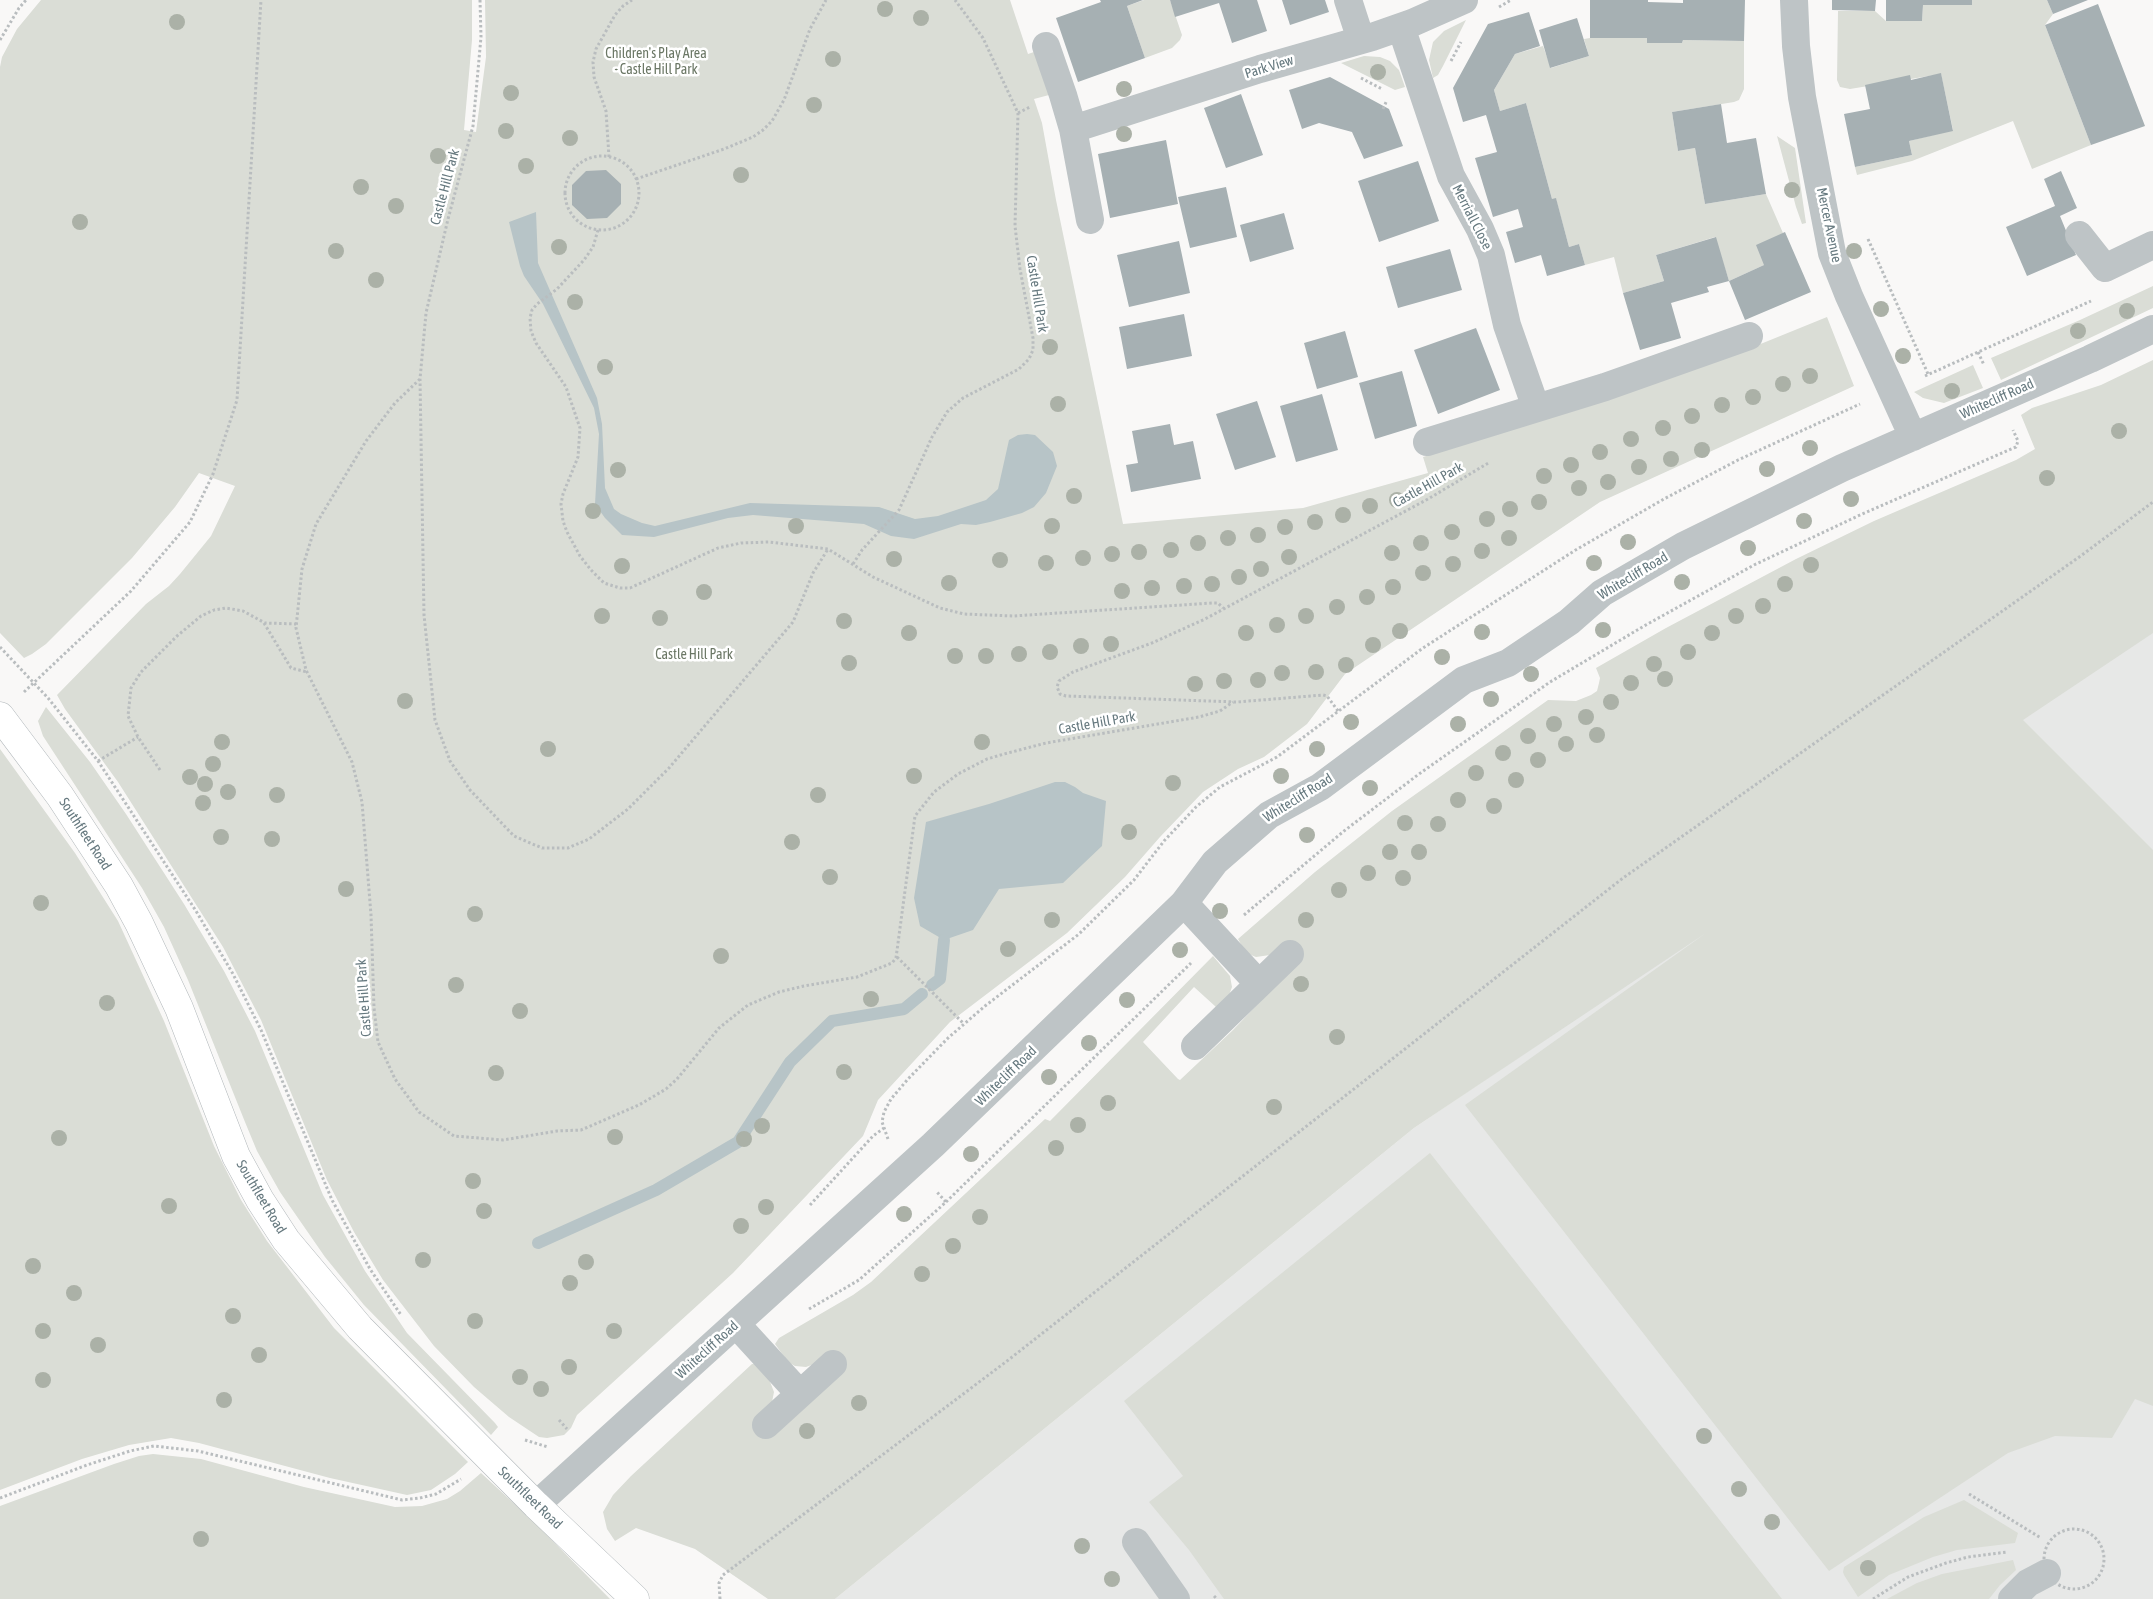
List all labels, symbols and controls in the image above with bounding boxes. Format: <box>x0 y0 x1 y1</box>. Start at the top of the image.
park label: Children's Play Area - Castle Hill Park <box>605 46 707 78</box>
street label: Park View <box>1243 52 1295 82</box>
street label: Castle Hill Park <box>427 147 463 227</box>
street label: Merriall Close <box>1448 182 1496 252</box>
street label: Mercer Avenue <box>1813 186 1845 264</box>
street label: Castle Hill Park <box>1023 254 1051 334</box>
street label: Whitecliff Road <box>1958 375 2036 423</box>
street label: Castle Hill Park <box>1390 459 1466 511</box>
street label: Whitecliff Road <box>1595 549 1671 603</box>
park label: Castle Hill Park <box>655 647 733 663</box>
street label: Castle Hill Park <box>1057 708 1137 738</box>
street label: Whitecliff Road <box>1260 770 1336 826</box>
street label: Southfleet Road <box>55 795 115 873</box>
street label: Castle Hill Park <box>353 959 375 1037</box>
street label: Whitecliff Road <box>972 1043 1040 1109</box>
street label: Southfleet Road <box>232 1157 290 1237</box>
street label: Whitecliff Road <box>672 1317 742 1383</box>
street label: Southfleet Road <box>494 1463 566 1533</box>

